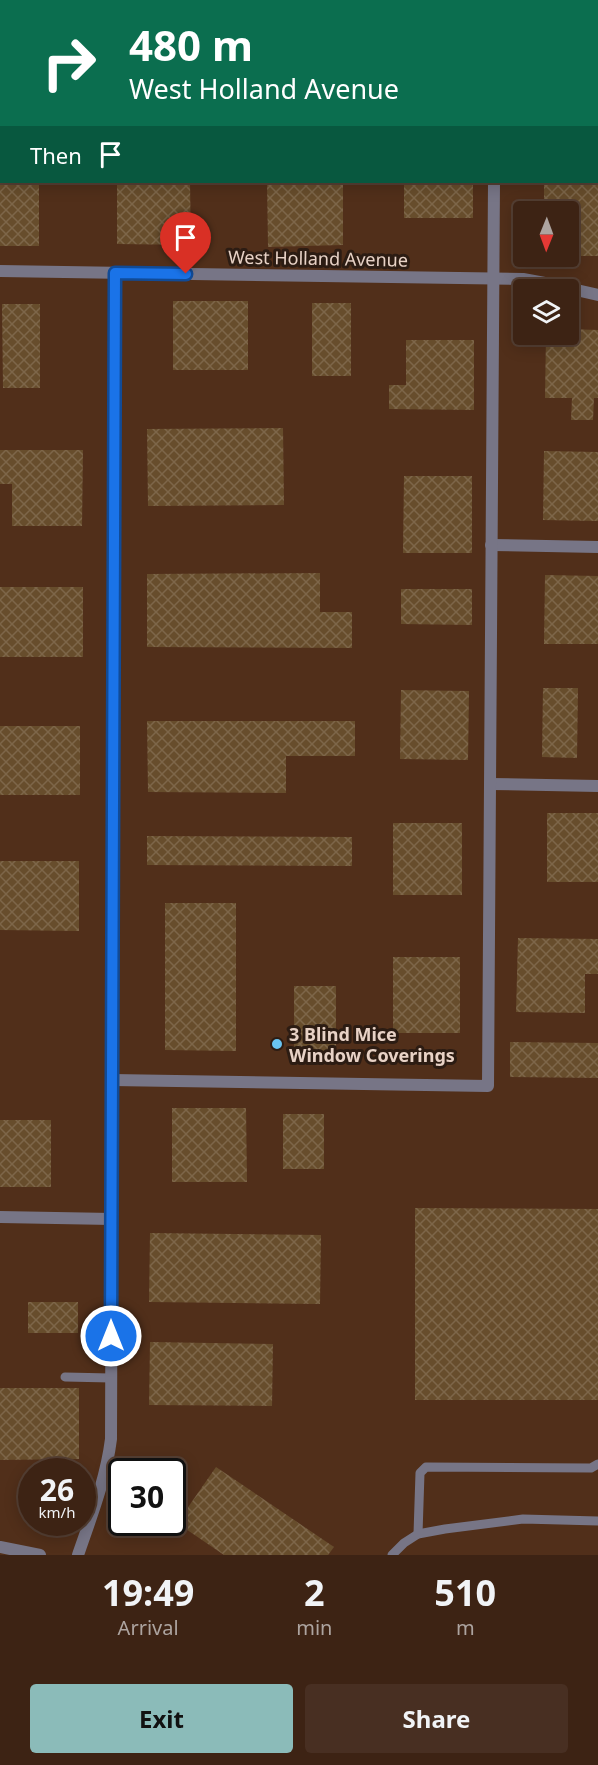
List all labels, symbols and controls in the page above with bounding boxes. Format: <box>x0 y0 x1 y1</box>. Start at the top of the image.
text: 480 m <box>129 16 253 73</box>
icon: right <box>30 24 108 102</box>
text: West Holland Avenue <box>129 70 399 107</box>
icon: arrive <box>94 138 127 171</box>
text: Then <box>30 140 82 170</box>
north arrow <box>513 201 579 267</box>
map controls <box>513 201 579 345</box>
pin <box>160 212 211 274</box>
icon: arrive <box>169 221 202 254</box>
street label: West Holland Avenue <box>228 244 408 272</box>
button: layers <box>513 279 579 345</box>
place label: 3 Blind Mice Window Coverings <box>289 1022 455 1067</box>
marker: 3 Blind Mice Window Coverings <box>270 1037 284 1051</box>
position arrow <box>79 1304 143 1368</box>
speed limit sign: 30 <box>108 1458 186 1536</box>
text: 26 <box>40 1469 74 1510</box>
text: km/h <box>39 1502 75 1522</box>
text: 19:49 <box>102 1568 194 1617</box>
text: 2 <box>304 1568 325 1617</box>
text: 510 <box>434 1568 496 1617</box>
text: Arrival <box>118 1614 179 1641</box>
text: min <box>296 1614 332 1641</box>
text: m <box>456 1614 475 1641</box>
button: Exit <box>30 1684 293 1753</box>
button: Share <box>305 1684 568 1753</box>

